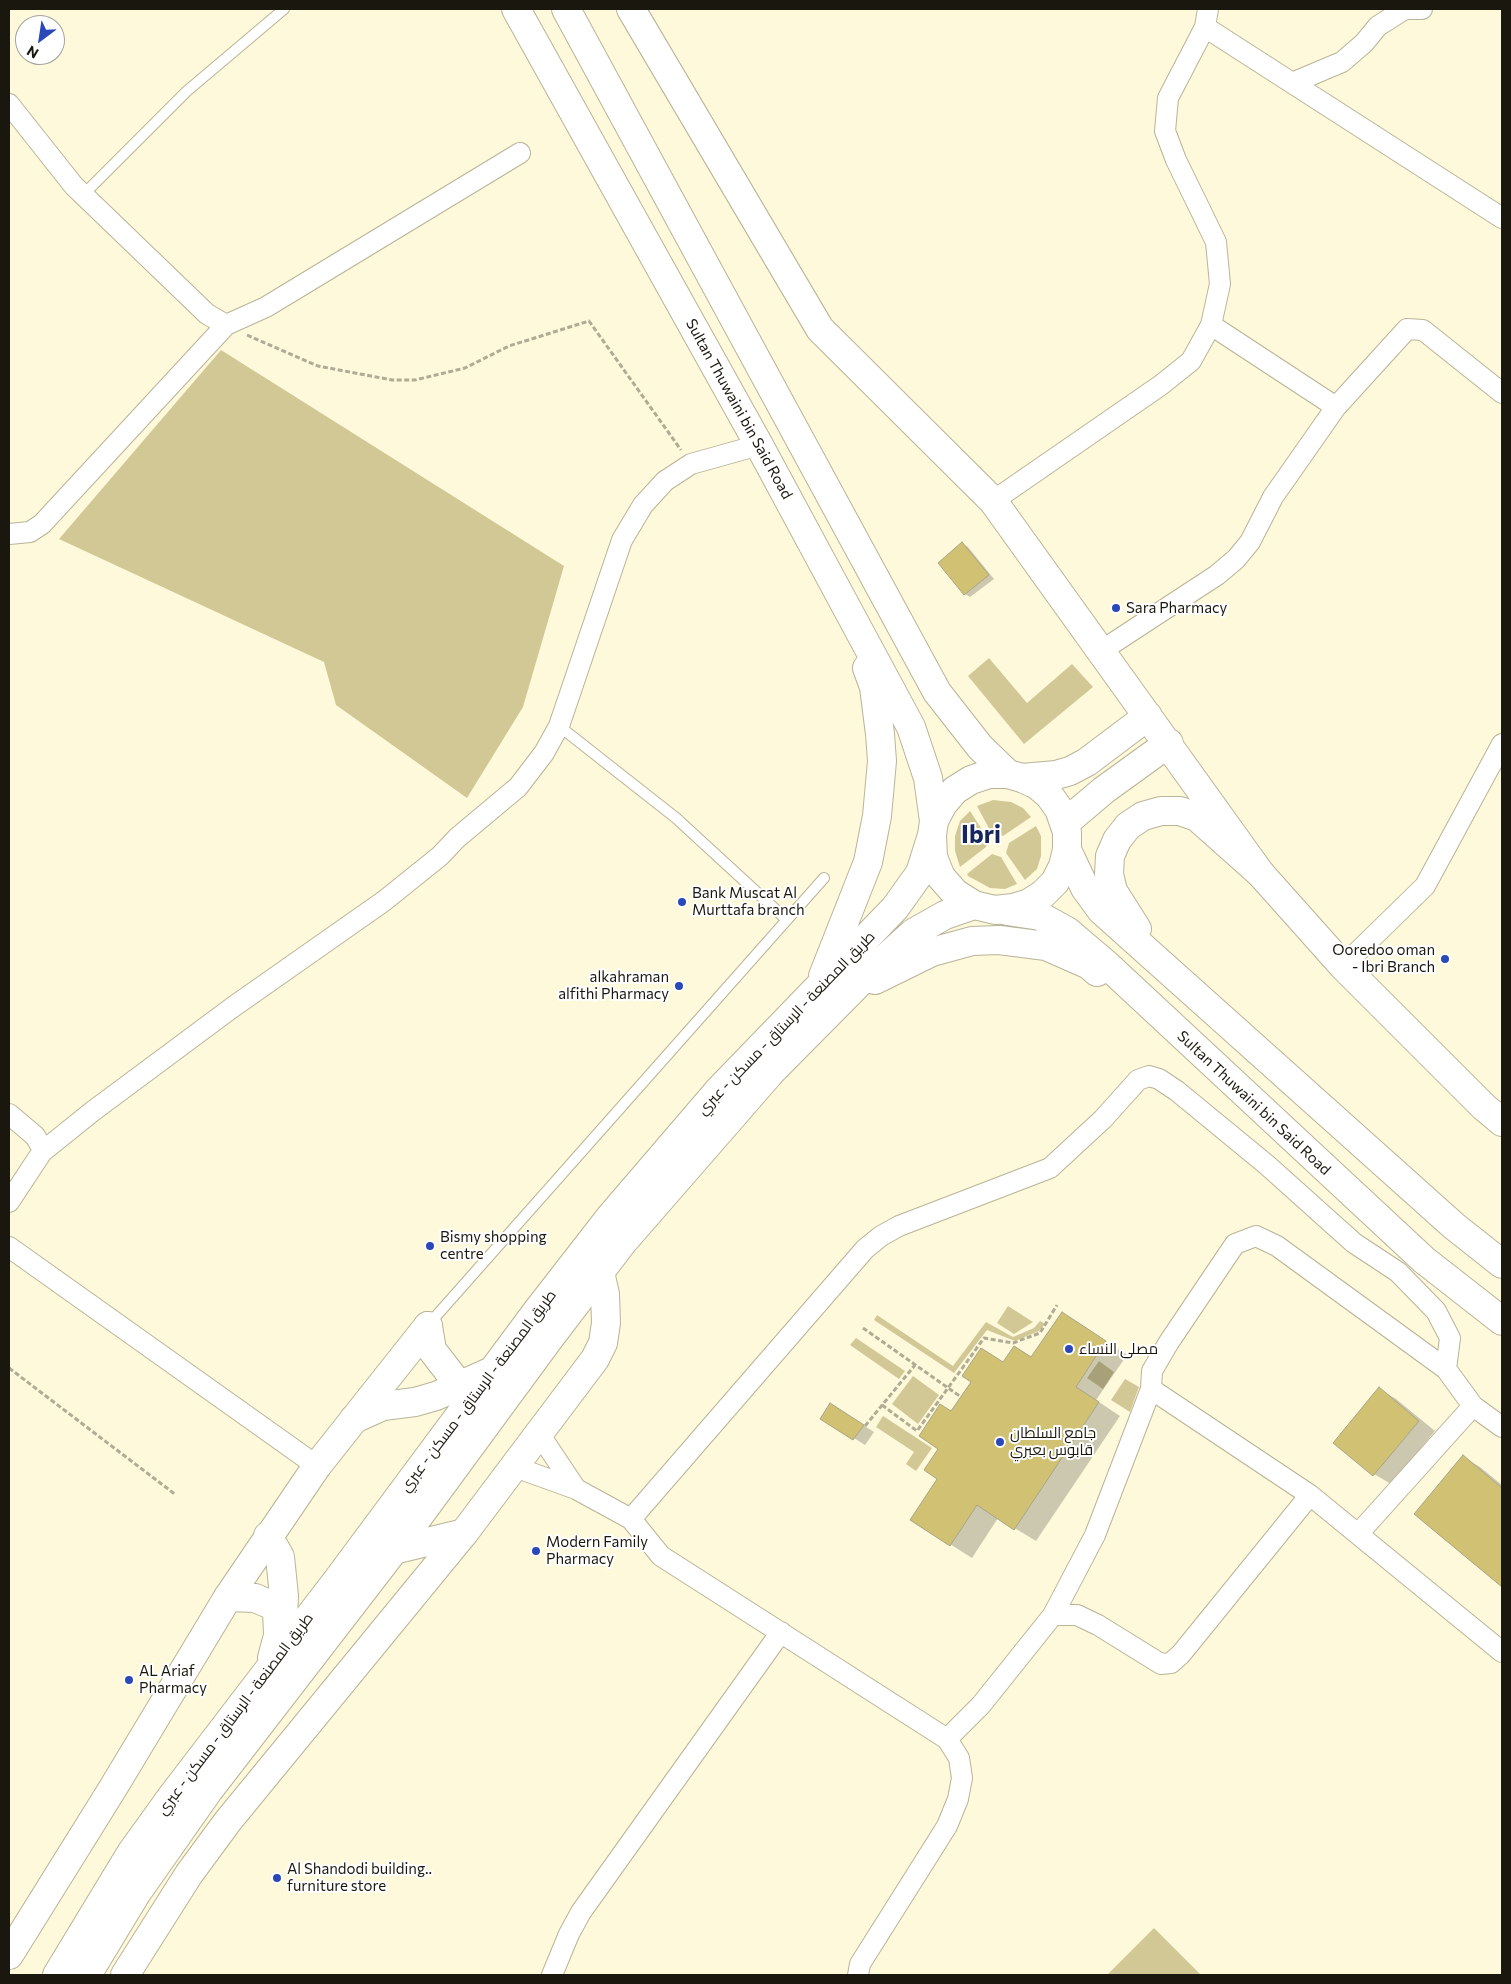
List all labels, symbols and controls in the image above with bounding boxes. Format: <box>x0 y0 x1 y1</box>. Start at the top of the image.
north arrow <box>15 15 65 65</box>
text: N <box>24 42 41 62</box>
street label: Sultan Thuwaini bin Said Road <box>682 316 796 502</box>
place label: Sara Pharmacy <box>1126 599 1227 617</box>
marker: Sara Pharmacy <box>1110 602 1122 614</box>
district label: Ibri <box>961 820 1001 850</box>
place label: Bank Muscat Al Murttafa branch <box>692 884 804 919</box>
marker: Bank Muscat Al Murttafa branch <box>676 896 688 908</box>
street label: طريق المصنعة - الرستاق - مسكن - عبري <box>693 928 879 1118</box>
place label: Ooredoo oman - Ibri Branch <box>1332 941 1435 976</box>
marker: Ooredoo oman - Ibri Branch <box>1439 953 1451 965</box>
place label: alkahraman alfithi Pharmacy <box>558 968 669 1003</box>
marker: alkahraman alfithi Pharmacy <box>673 980 685 992</box>
street label: Sultan Thuwaini bin Said Road <box>1174 1027 1334 1179</box>
place label: Bismy shopping centre <box>440 1228 547 1263</box>
marker: Bismy shopping centre <box>424 1240 436 1252</box>
street label: طريق المصنعة - الرستاق - مسكن - عبري <box>396 1287 560 1495</box>
place label: مصلى النساء <box>1079 1340 1158 1358</box>
marker: مصلى النساء <box>1063 1343 1075 1355</box>
place label: جامع السلطان قابوس بعبري <box>1010 1424 1096 1459</box>
marker: جامع السلطان قابوس بعبري <box>994 1436 1006 1448</box>
place label: Modern Family Pharmacy <box>546 1533 648 1568</box>
marker: Modern Family Pharmacy <box>530 1545 542 1557</box>
street label: طريق المصنعة - الرستاق - مسكن - عبري <box>153 1610 317 1818</box>
place label: AL Ariaf Pharmacy <box>139 1662 207 1697</box>
marker: AL Ariaf Pharmacy <box>123 1674 135 1686</box>
place label: Al Shandodi building.. furniture store <box>287 1860 432 1895</box>
marker: Al Shandodi building.. furniture store <box>271 1872 283 1884</box>

